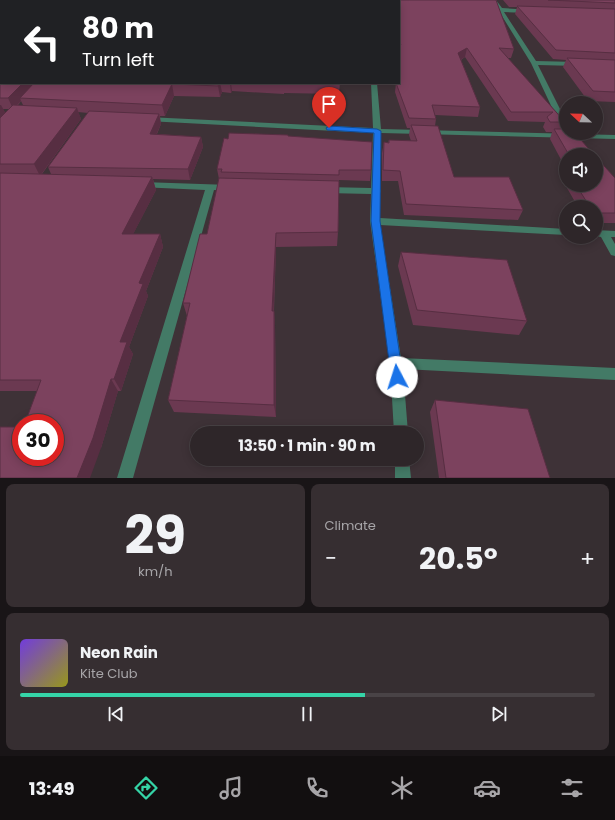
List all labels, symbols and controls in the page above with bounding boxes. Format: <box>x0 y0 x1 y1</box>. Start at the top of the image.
text: 80 m <box>82 9 154 48</box>
icon: left <box>16 16 68 68</box>
text: Turn left <box>82 47 154 72</box>
pin <box>312 87 346 128</box>
icon: arrive <box>318 93 340 115</box>
north arrow <box>559 96 603 140</box>
map controls <box>559 96 603 244</box>
button: sound <box>559 148 603 192</box>
button: search <box>559 200 603 244</box>
position arrow <box>376 356 418 398</box>
speed limit sign: 30 <box>12 414 64 466</box>
text: 13:50 · 1 min · 90 m <box>238 435 376 456</box>
text: 29 <box>124 499 186 572</box>
text: Climate <box>325 516 376 535</box>
text: 20.5° <box>419 537 498 580</box>
text: − <box>325 543 337 574</box>
text: + <box>580 543 595 574</box>
text: km/h <box>138 562 173 581</box>
text: Neon Rain <box>80 642 158 663</box>
text: Kite Club <box>80 664 138 683</box>
icon: previous <box>105 703 127 725</box>
icon: pause <box>296 703 318 725</box>
icon: next <box>488 703 510 725</box>
icon: directions <box>132 774 160 802</box>
icon: music <box>217 774 245 802</box>
icon: phone <box>303 774 331 802</box>
icon: climate <box>388 774 416 802</box>
icon: car <box>473 774 501 802</box>
icon: filters <box>558 774 586 802</box>
text: 13:49 <box>29 776 75 801</box>

